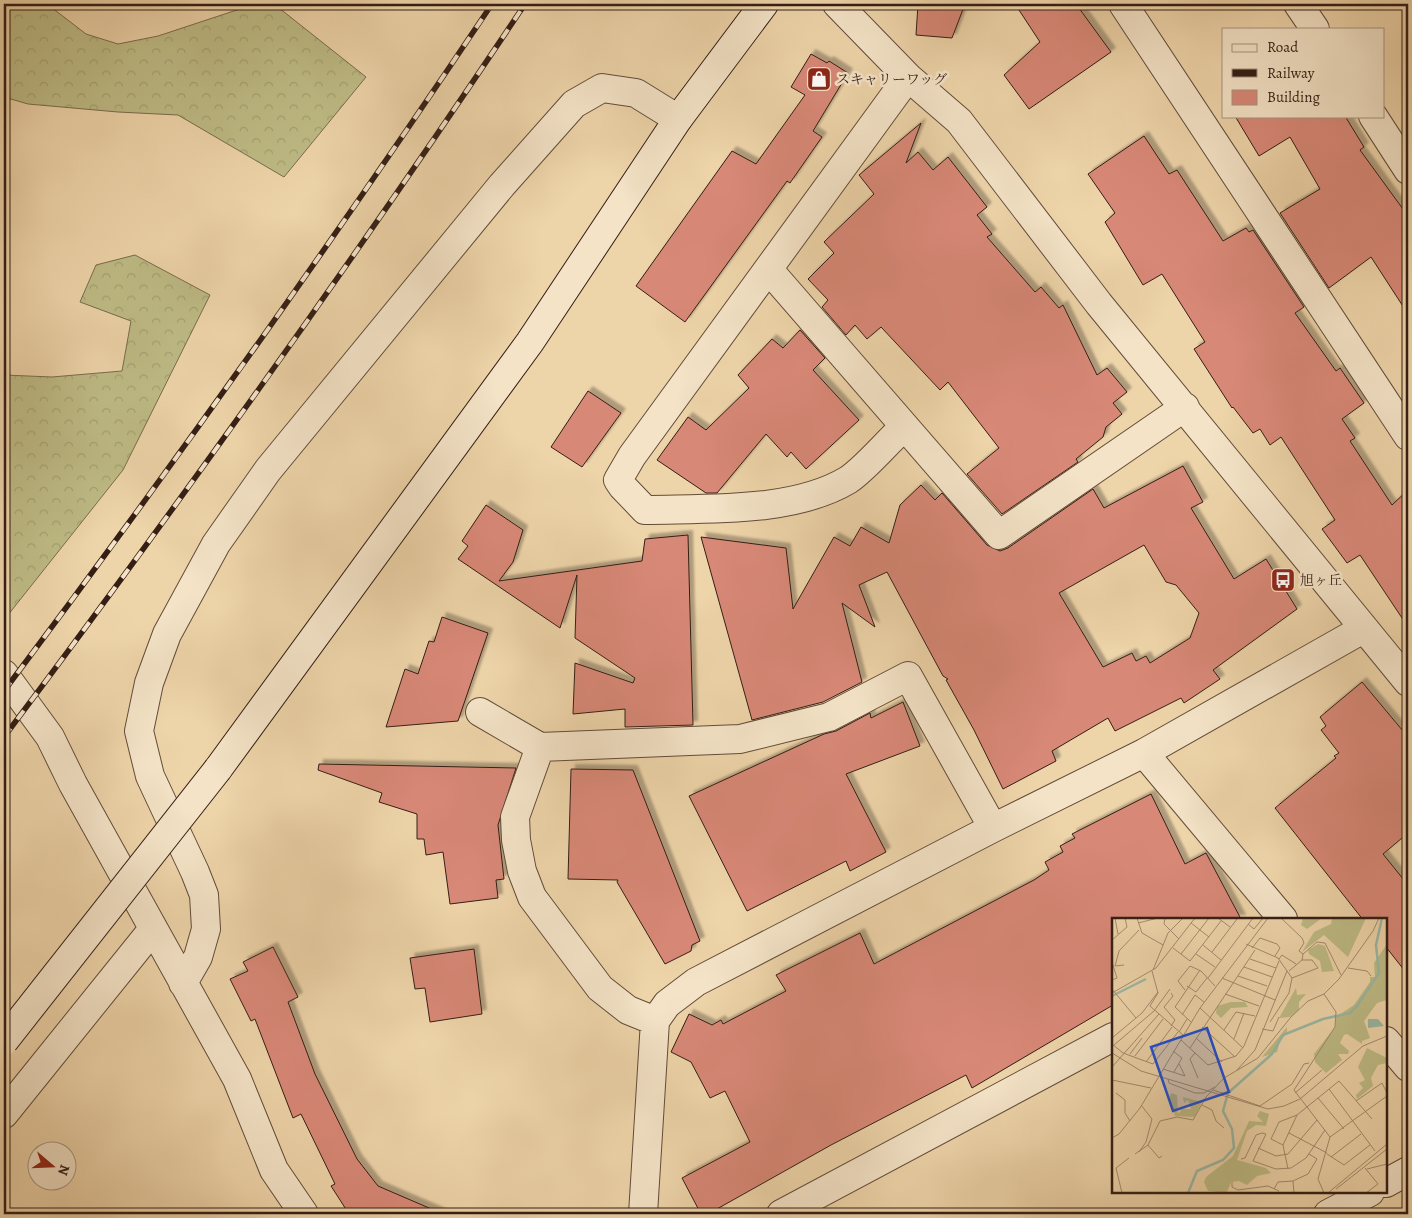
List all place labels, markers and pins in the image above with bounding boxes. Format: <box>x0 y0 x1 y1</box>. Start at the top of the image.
shop icon: スキャリーワッグ <box>806 66 832 92</box>
place label: スキャリーワッグ <box>836 70 947 89</box>
bus stop icon: 旭ヶ丘 <box>1270 567 1296 593</box>
place label: 旭ヶ丘 <box>1300 571 1342 590</box>

